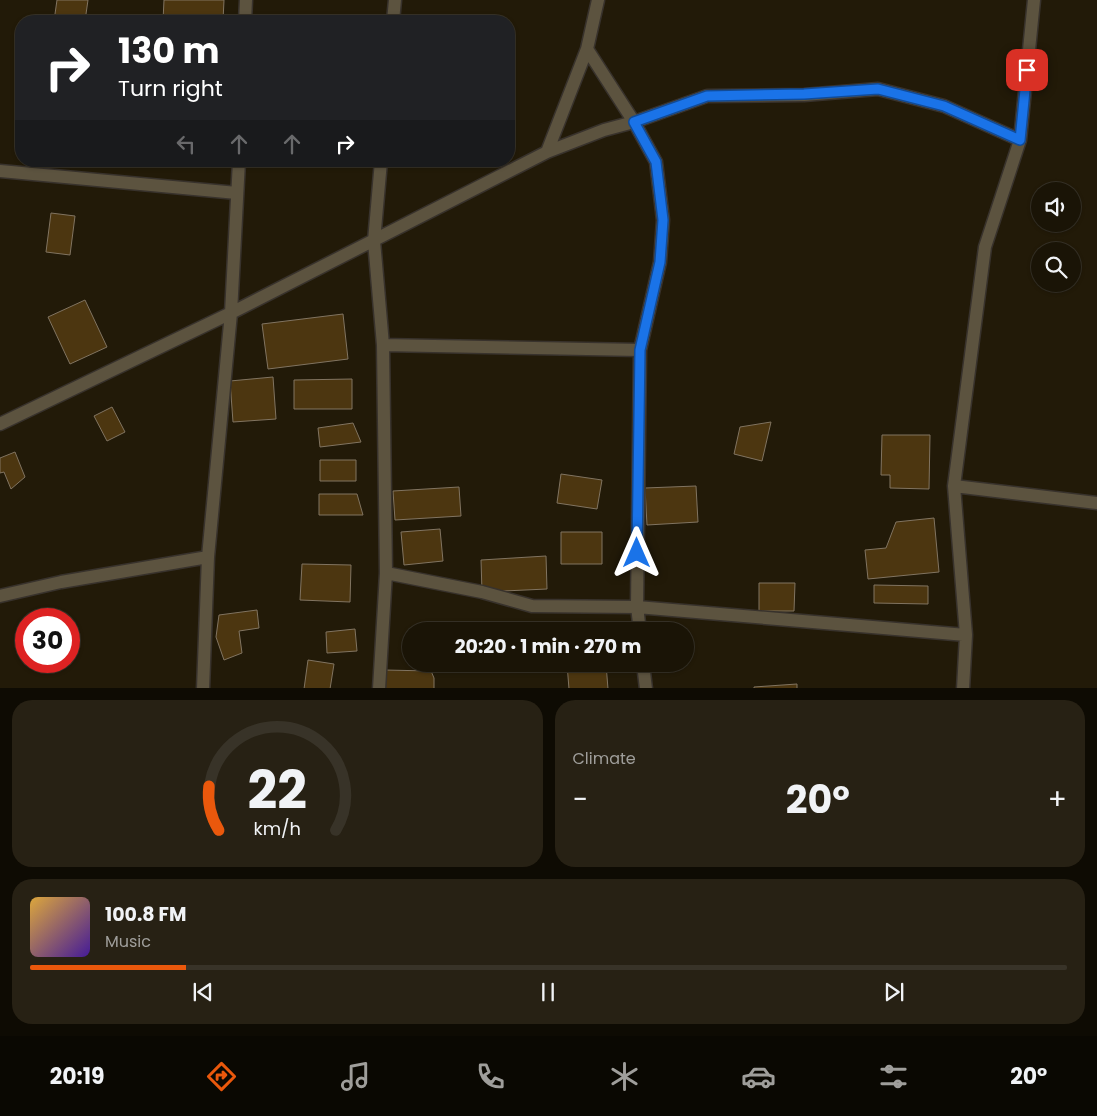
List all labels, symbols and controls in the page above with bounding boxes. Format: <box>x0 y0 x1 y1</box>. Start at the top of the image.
text: 130 m <box>118 26 220 75</box>
icon: right <box>35 35 100 100</box>
pin <box>1006 49 1048 91</box>
icon: arrive <box>1013 56 1041 84</box>
text: Turn right <box>118 73 223 104</box>
icon: left <box>172 130 200 158</box>
icon: ahead <box>225 130 253 158</box>
icon: ahead <box>278 130 306 158</box>
icon: right <box>331 130 359 158</box>
map controls <box>1031 182 1081 292</box>
button: sound <box>1031 182 1081 232</box>
button: search <box>1031 242 1081 292</box>
position arrow <box>610 526 662 578</box>
speed limit sign: 30 <box>15 608 80 673</box>
text: 20:20 · 1 min · 270 m <box>455 633 641 660</box>
text: Climate <box>573 747 636 770</box>
text: 22 <box>248 754 307 827</box>
text: 20° <box>786 773 850 826</box>
text: − <box>573 780 588 819</box>
text: + <box>1048 780 1067 819</box>
text: km/h <box>253 816 301 841</box>
text: 100.8 FM <box>105 901 186 928</box>
text: Music <box>105 930 151 953</box>
icon: previous <box>189 978 217 1006</box>
icon: pause <box>534 978 562 1006</box>
icon: next <box>880 978 908 1006</box>
icon: directions <box>204 1059 239 1094</box>
icon: music <box>338 1059 373 1094</box>
icon: phone <box>473 1059 508 1094</box>
icon: climate <box>607 1059 642 1094</box>
icon: car <box>741 1059 776 1094</box>
icon: filters <box>876 1059 911 1094</box>
text: 20:19 <box>50 1061 105 1092</box>
text: 20° <box>1010 1061 1047 1092</box>

